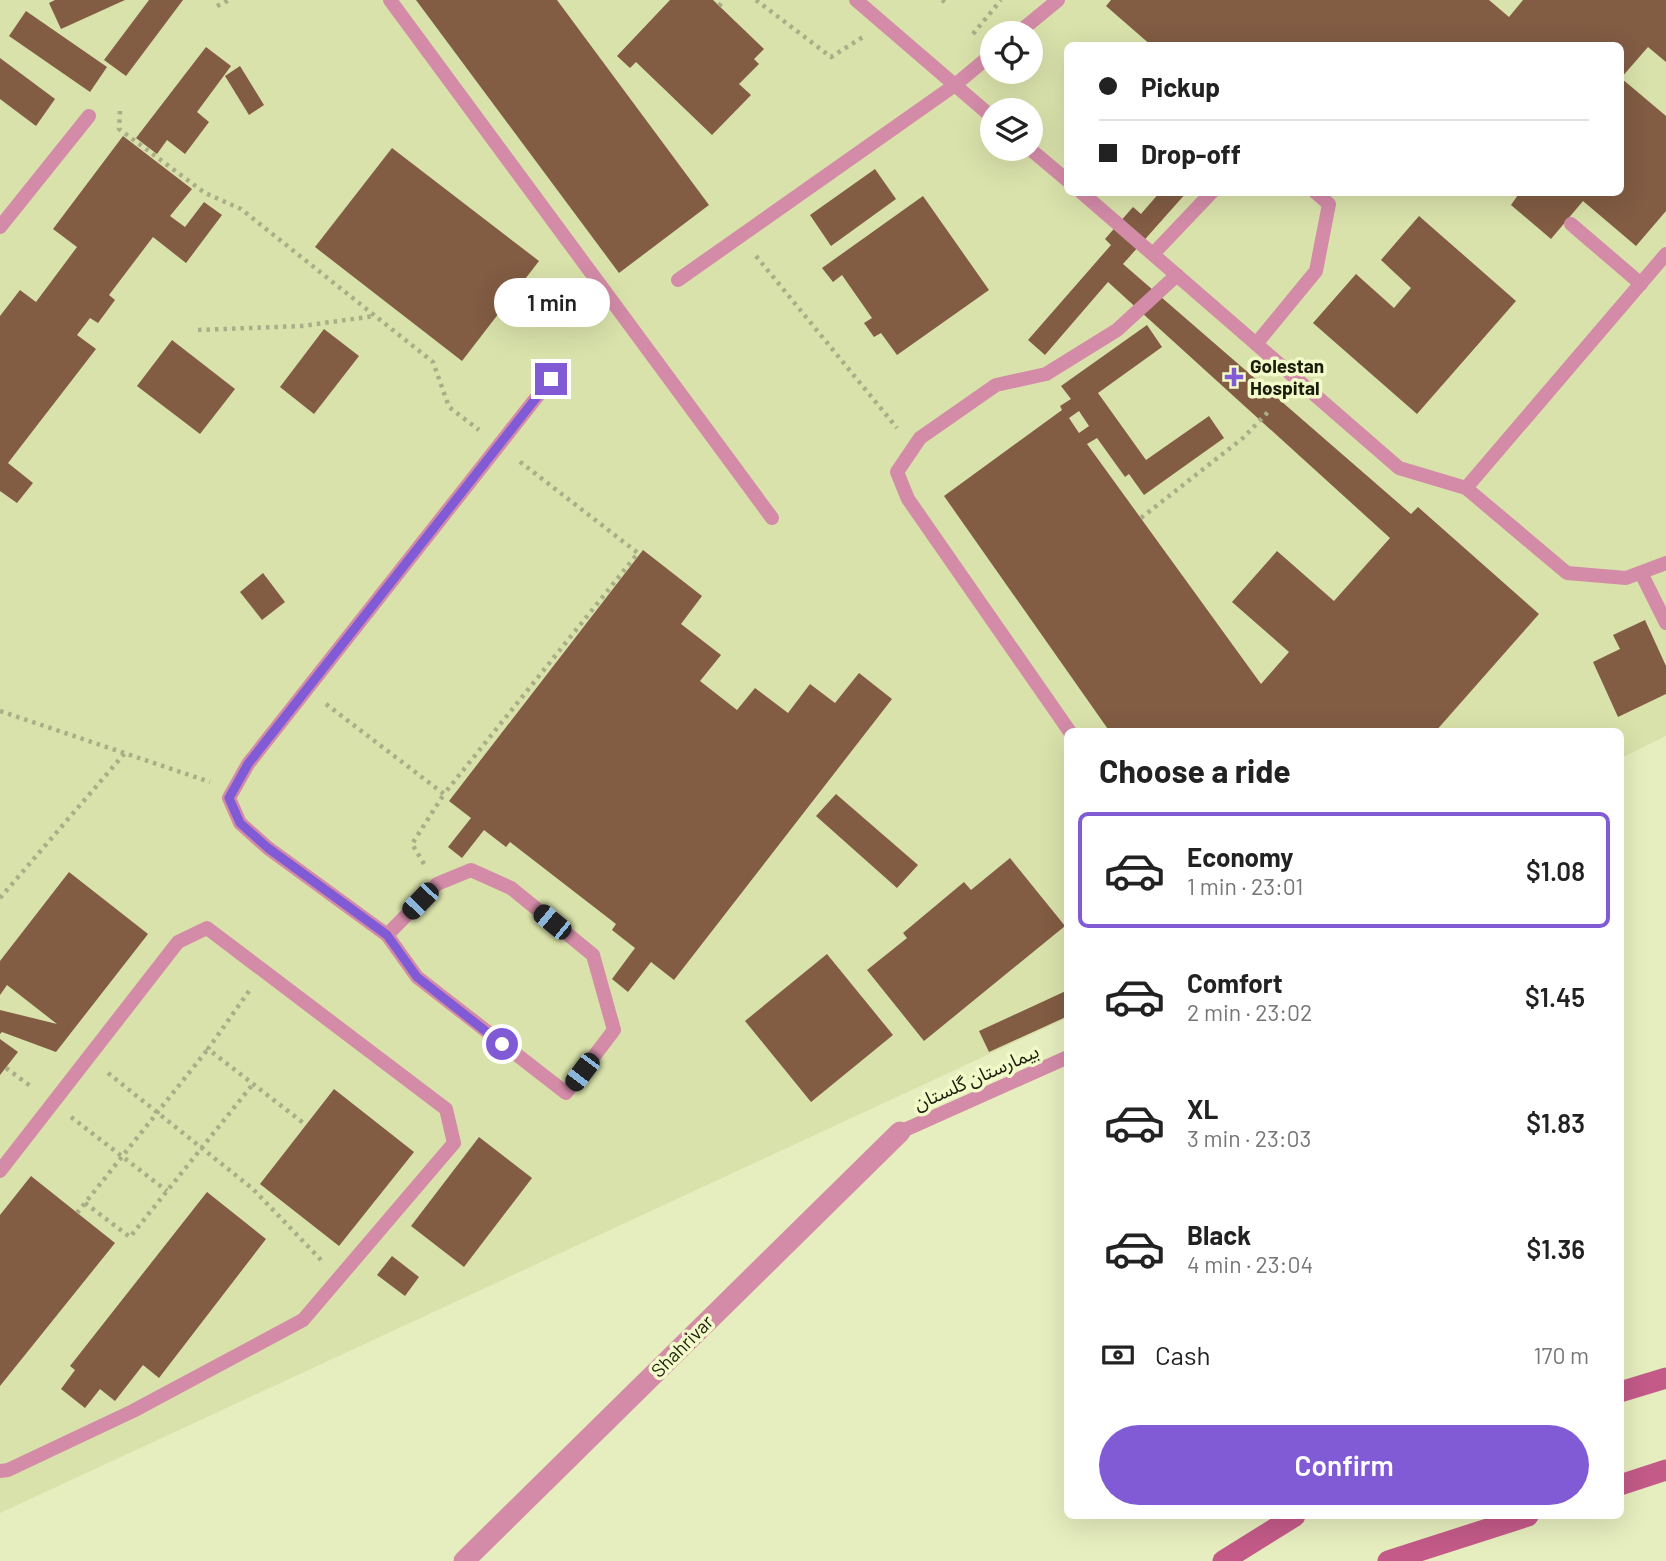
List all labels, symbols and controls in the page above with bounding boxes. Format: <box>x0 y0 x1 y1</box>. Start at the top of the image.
map controls <box>980 21 1043 161</box>
button: locate <box>980 21 1043 84</box>
text: Pickup <box>1141 71 1220 102</box>
button: layers <box>980 98 1043 161</box>
text: Drop-off <box>1141 138 1241 169</box>
callout: 1 min <box>493 278 609 326</box>
text: 1 min <box>527 288 577 316</box>
place label: Golestan Hospital <box>1250 354 1324 399</box>
route end <box>535 363 567 395</box>
marker: Golestan Hospital <box>1224 367 1244 387</box>
text: Choose a ride <box>1099 751 1291 789</box>
icon: car <box>1103 839 1166 902</box>
text: Economy <box>1187 841 1293 872</box>
text: $1.08 <box>1526 855 1585 886</box>
text: 1 min · 23:01 <box>1187 872 1303 900</box>
car <box>398 879 443 923</box>
car <box>530 901 575 943</box>
icon: car <box>1103 965 1166 1028</box>
text: Comfort <box>1187 967 1283 998</box>
text: $1.45 <box>1525 981 1585 1012</box>
text: 2 min · 23:02 <box>1187 998 1312 1026</box>
route start <box>486 1028 518 1060</box>
street label: بیمارستان گلستان <box>910 1039 1042 1115</box>
car <box>561 1049 604 1095</box>
icon: car <box>1103 1091 1166 1154</box>
text: XL <box>1187 1093 1218 1124</box>
text: $1.83 <box>1526 1107 1585 1138</box>
text: 3 min · 23:03 <box>1187 1124 1311 1152</box>
icon: car <box>1103 1217 1166 1280</box>
text: Black <box>1187 1219 1251 1250</box>
text: $1.36 <box>1526 1233 1585 1264</box>
text: 4 min · 23:04 <box>1187 1250 1313 1278</box>
street label: Shahrivar <box>646 1310 718 1382</box>
icon: cash <box>1099 1336 1137 1374</box>
text: Cash <box>1155 1339 1210 1370</box>
text: 170 m <box>1533 1341 1589 1369</box>
button: Confirm <box>1099 1425 1589 1505</box>

